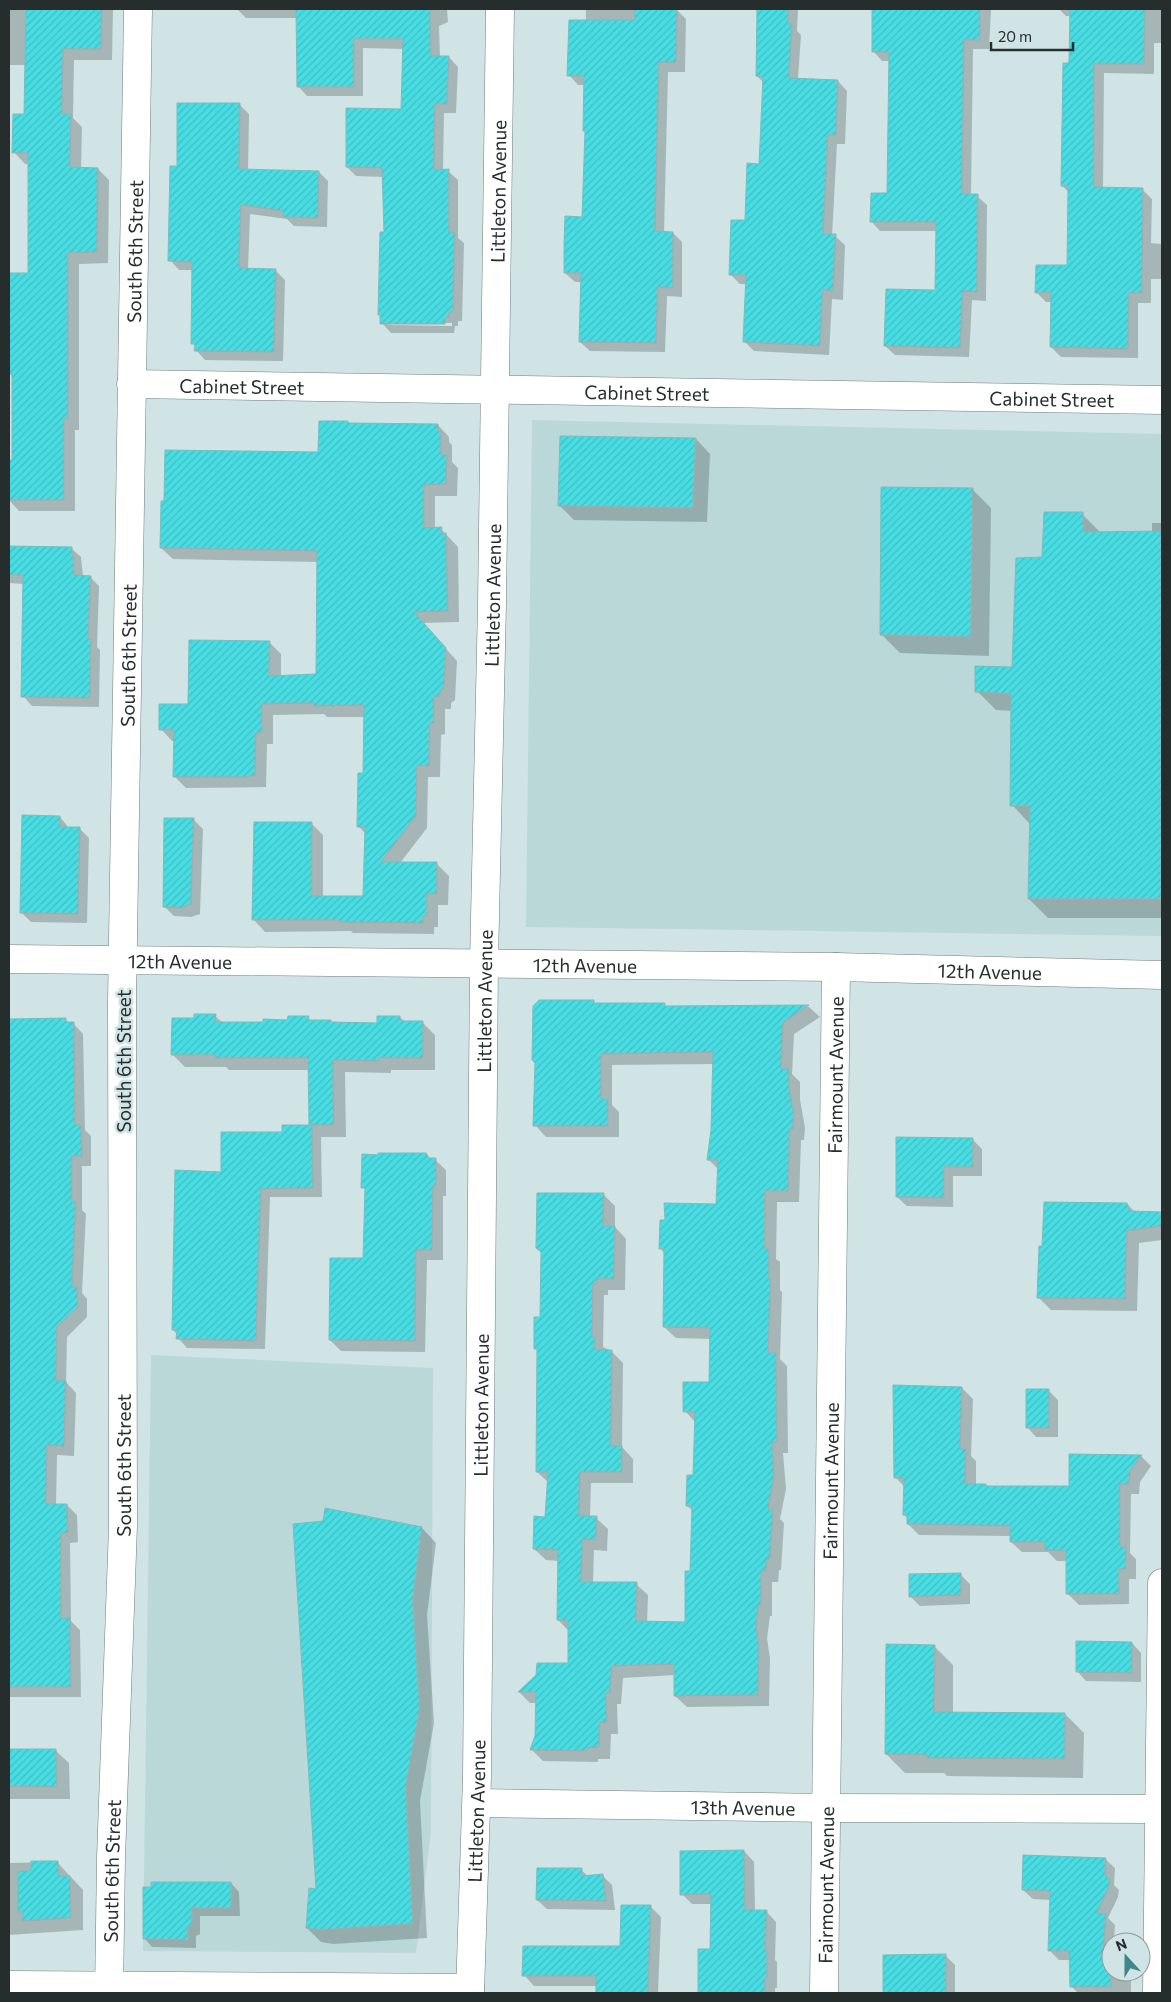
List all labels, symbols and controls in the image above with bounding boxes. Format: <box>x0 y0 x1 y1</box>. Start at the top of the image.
scale bar <box>991 20 1074 52</box>
text: 20 m <box>998 27 1032 45</box>
street label: Littleton Avenue <box>485 120 510 263</box>
street label: South 6th Street <box>121 179 147 323</box>
street label: Cabinet Street <box>179 373 305 398</box>
street label: Cabinet Street <box>584 380 710 404</box>
street label: Cabinet Street <box>989 386 1115 411</box>
street label: Littleton Avenue <box>479 524 505 667</box>
street label: South 6th Street <box>115 583 140 727</box>
street label: Littleton Avenue <box>472 929 496 1073</box>
street label: 12th Avenue <box>128 949 232 973</box>
street label: 12th Avenue <box>533 953 637 977</box>
street label: 12th Avenue <box>937 958 1042 984</box>
street label: South 6th Street <box>112 989 135 1132</box>
street label: Fairmount Avenue <box>822 996 847 1154</box>
street label: Littleton Avenue <box>468 1334 492 1477</box>
street label: South 6th Street <box>111 1393 135 1537</box>
street label: Fairmount Avenue <box>818 1402 842 1560</box>
street label: Littleton Avenue <box>462 1740 489 1883</box>
street label: 13th Avenue <box>690 1795 795 1819</box>
street label: South 6th Street <box>98 1799 125 1943</box>
street label: Fairmount Avenue <box>813 1806 838 1964</box>
north arrow <box>1101 1932 1151 1982</box>
text: N <box>1113 1935 1129 1954</box>

